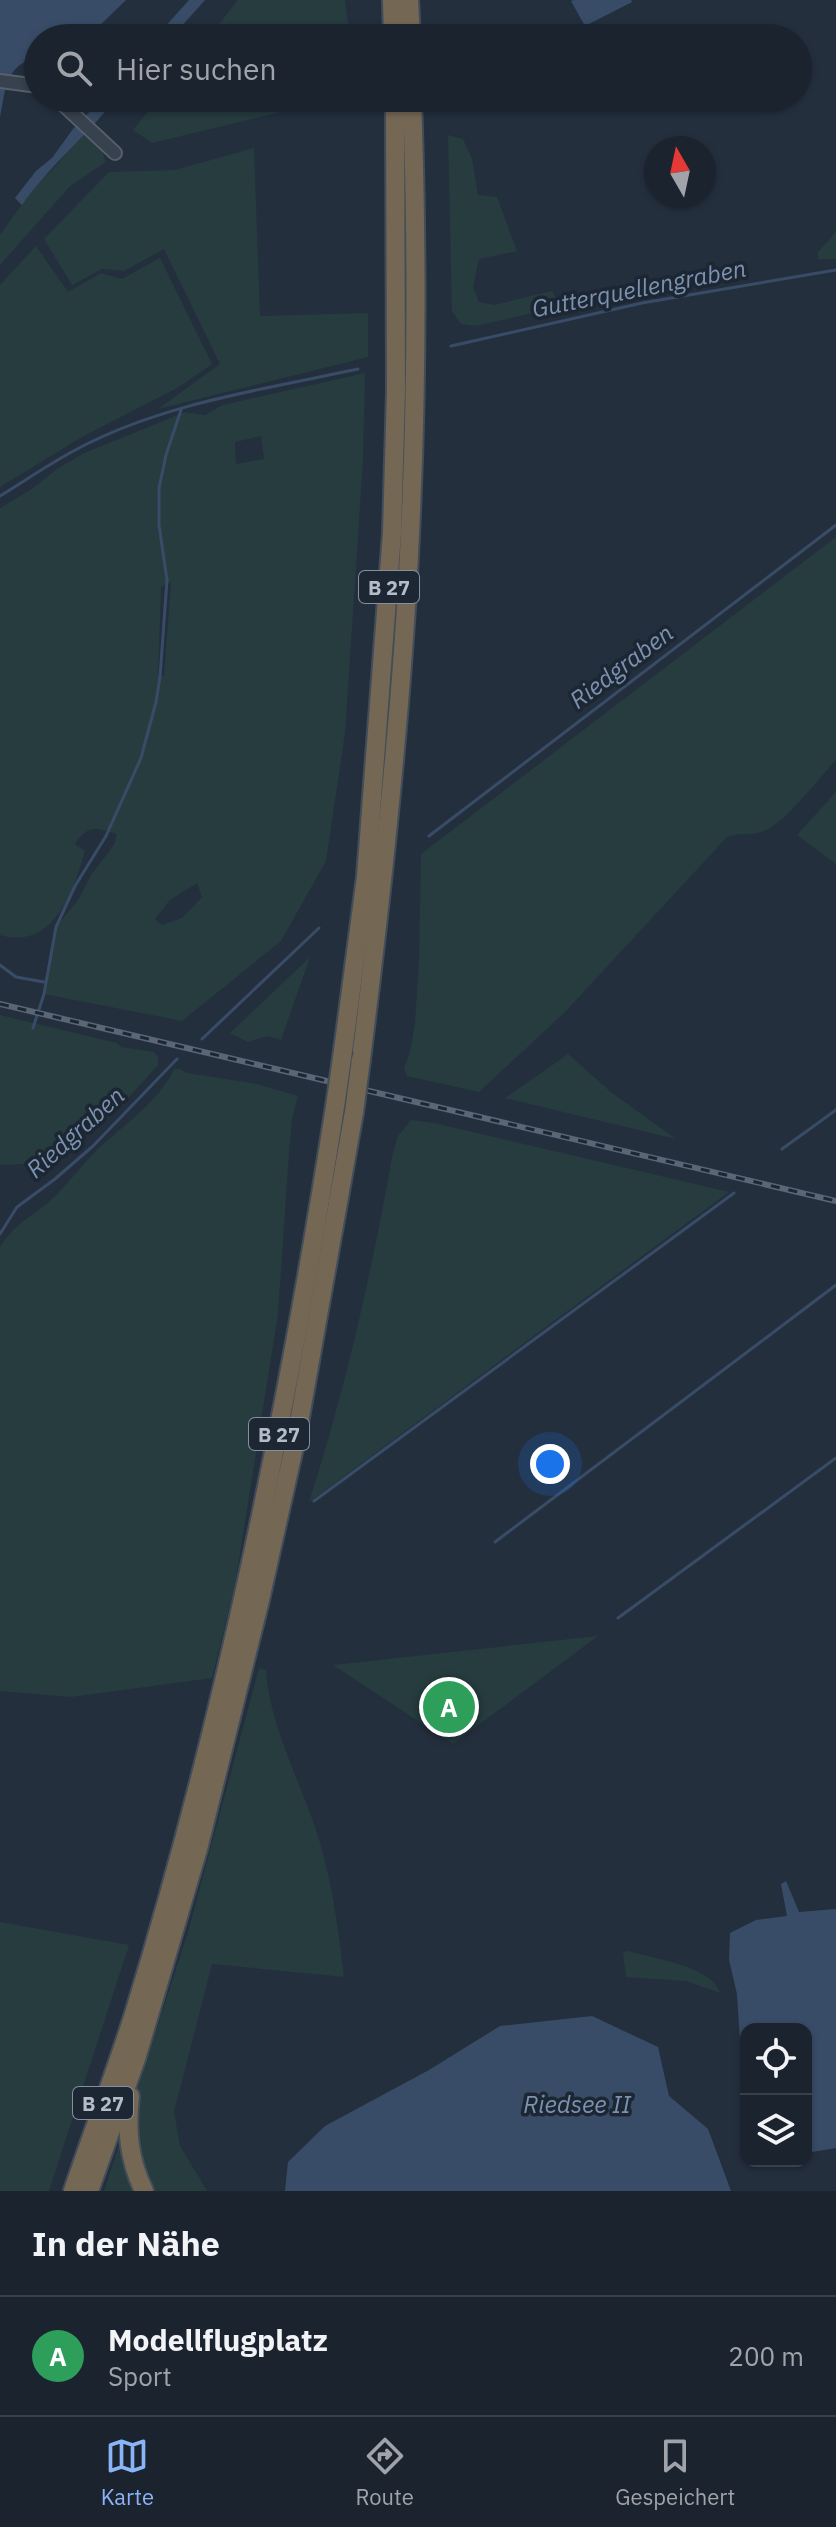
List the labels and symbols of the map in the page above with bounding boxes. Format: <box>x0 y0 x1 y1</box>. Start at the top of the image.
north arrow <box>644 136 716 208</box>
water label: Gutterquellengraben <box>529 252 749 324</box>
road number: B 27 <box>359 571 419 603</box>
water label: Riedgraben <box>563 617 679 715</box>
water label: Riedgraben <box>19 1079 131 1185</box>
road number: B 27 <box>249 1418 309 1450</box>
your location <box>530 1444 570 1484</box>
pin: A <box>423 1677 475 1737</box>
road number: B 27 <box>73 2087 133 2119</box>
water label: Riedsee II <box>523 2088 632 2120</box>

